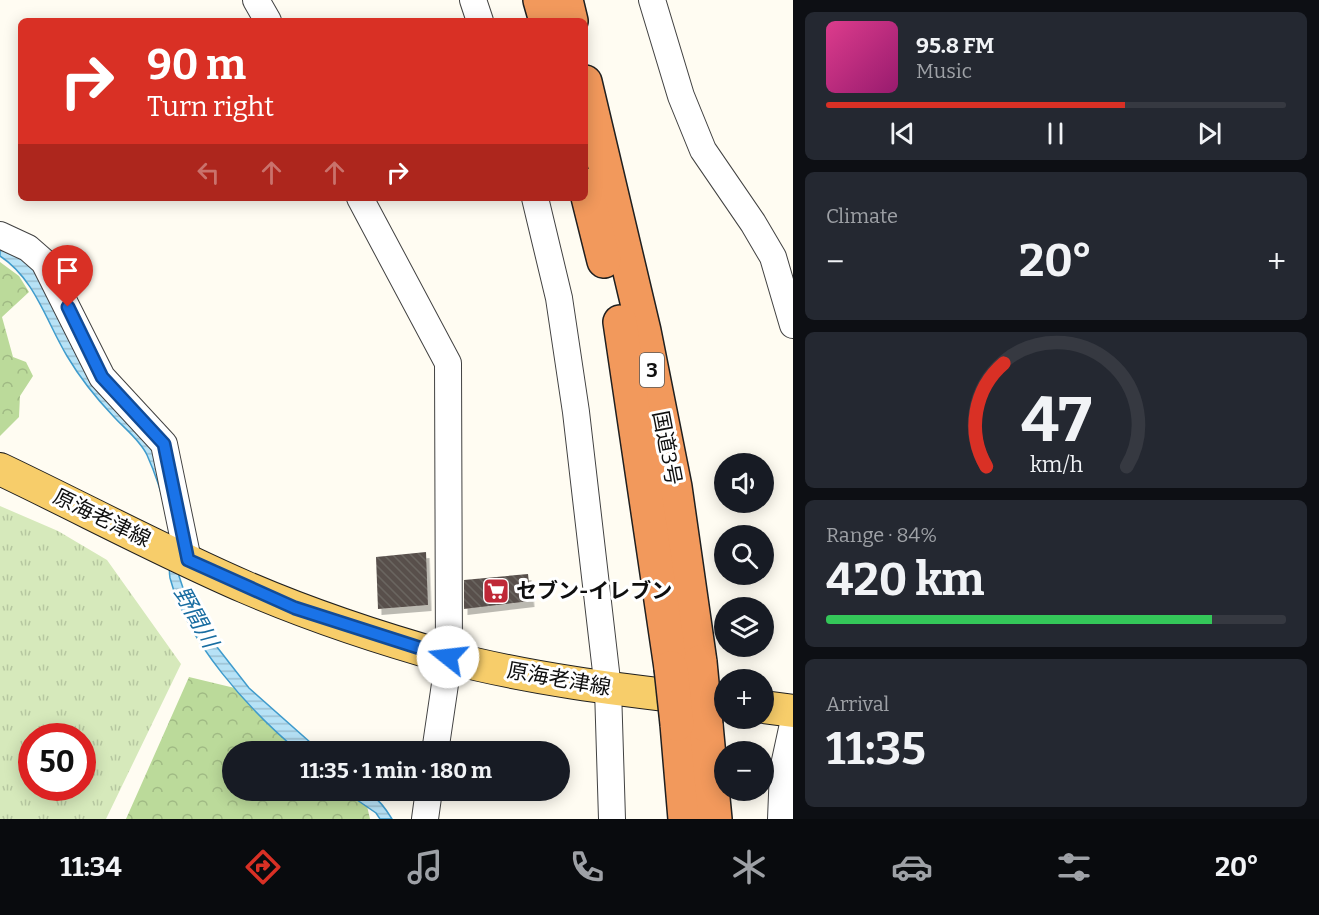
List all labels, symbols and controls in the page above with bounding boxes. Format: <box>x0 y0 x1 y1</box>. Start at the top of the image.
text: 95.8 FM <box>916 32 994 59</box>
text: 90 m <box>147 40 246 90</box>
icon: right <box>48 42 126 120</box>
text: Music <box>916 59 972 83</box>
text: Turn right <box>147 91 274 123</box>
icon: previous <box>886 117 919 150</box>
icon: pause <box>1039 117 1072 150</box>
icon: next <box>1193 117 1226 150</box>
icon: left <box>192 156 225 189</box>
icon: ahead <box>255 156 288 189</box>
icon: ahead <box>318 156 351 189</box>
icon: right <box>381 156 414 189</box>
text: Climate <box>826 204 898 228</box>
text: 20° <box>1019 234 1092 288</box>
text: − <box>826 242 844 282</box>
text: + <box>1267 242 1286 282</box>
pin <box>42 245 93 307</box>
icon: arrive <box>51 254 84 287</box>
road number: 3 <box>640 353 664 387</box>
text: 47 <box>1021 383 1091 458</box>
street label: 国道3号 <box>647 409 687 487</box>
text: km/h <box>1029 452 1083 478</box>
map controls <box>714 453 774 801</box>
button: sound <box>714 453 774 513</box>
street label: 原海老津線 <box>49 483 155 553</box>
text: Range · 84% <box>826 523 937 547</box>
button: search <box>714 525 774 585</box>
text: 420 km <box>826 553 984 607</box>
supermarket icon: セブン-イレブン <box>481 576 511 606</box>
place label: セブン-イレブン <box>516 578 672 604</box>
water label: 野間川 <box>168 582 225 654</box>
button: layers <box>714 597 774 657</box>
position arrow <box>416 625 480 689</box>
street label: 原海老津線 <box>505 657 613 701</box>
button: + <box>714 669 774 729</box>
text: Arrival <box>826 692 889 716</box>
text: 11:35 <box>826 722 926 776</box>
speed limit sign: 50 <box>18 723 96 801</box>
button: − <box>714 741 774 801</box>
text: 11:35 · 1 min · 180 m <box>300 757 492 784</box>
icon: directions <box>242 846 284 888</box>
icon: music <box>404 846 446 888</box>
icon: phone <box>566 846 608 888</box>
icon: climate <box>728 846 770 888</box>
icon: car <box>891 846 933 888</box>
icon: filters <box>1053 846 1095 888</box>
text: 11:34 <box>60 851 122 883</box>
text: 20° <box>1215 851 1259 883</box>

